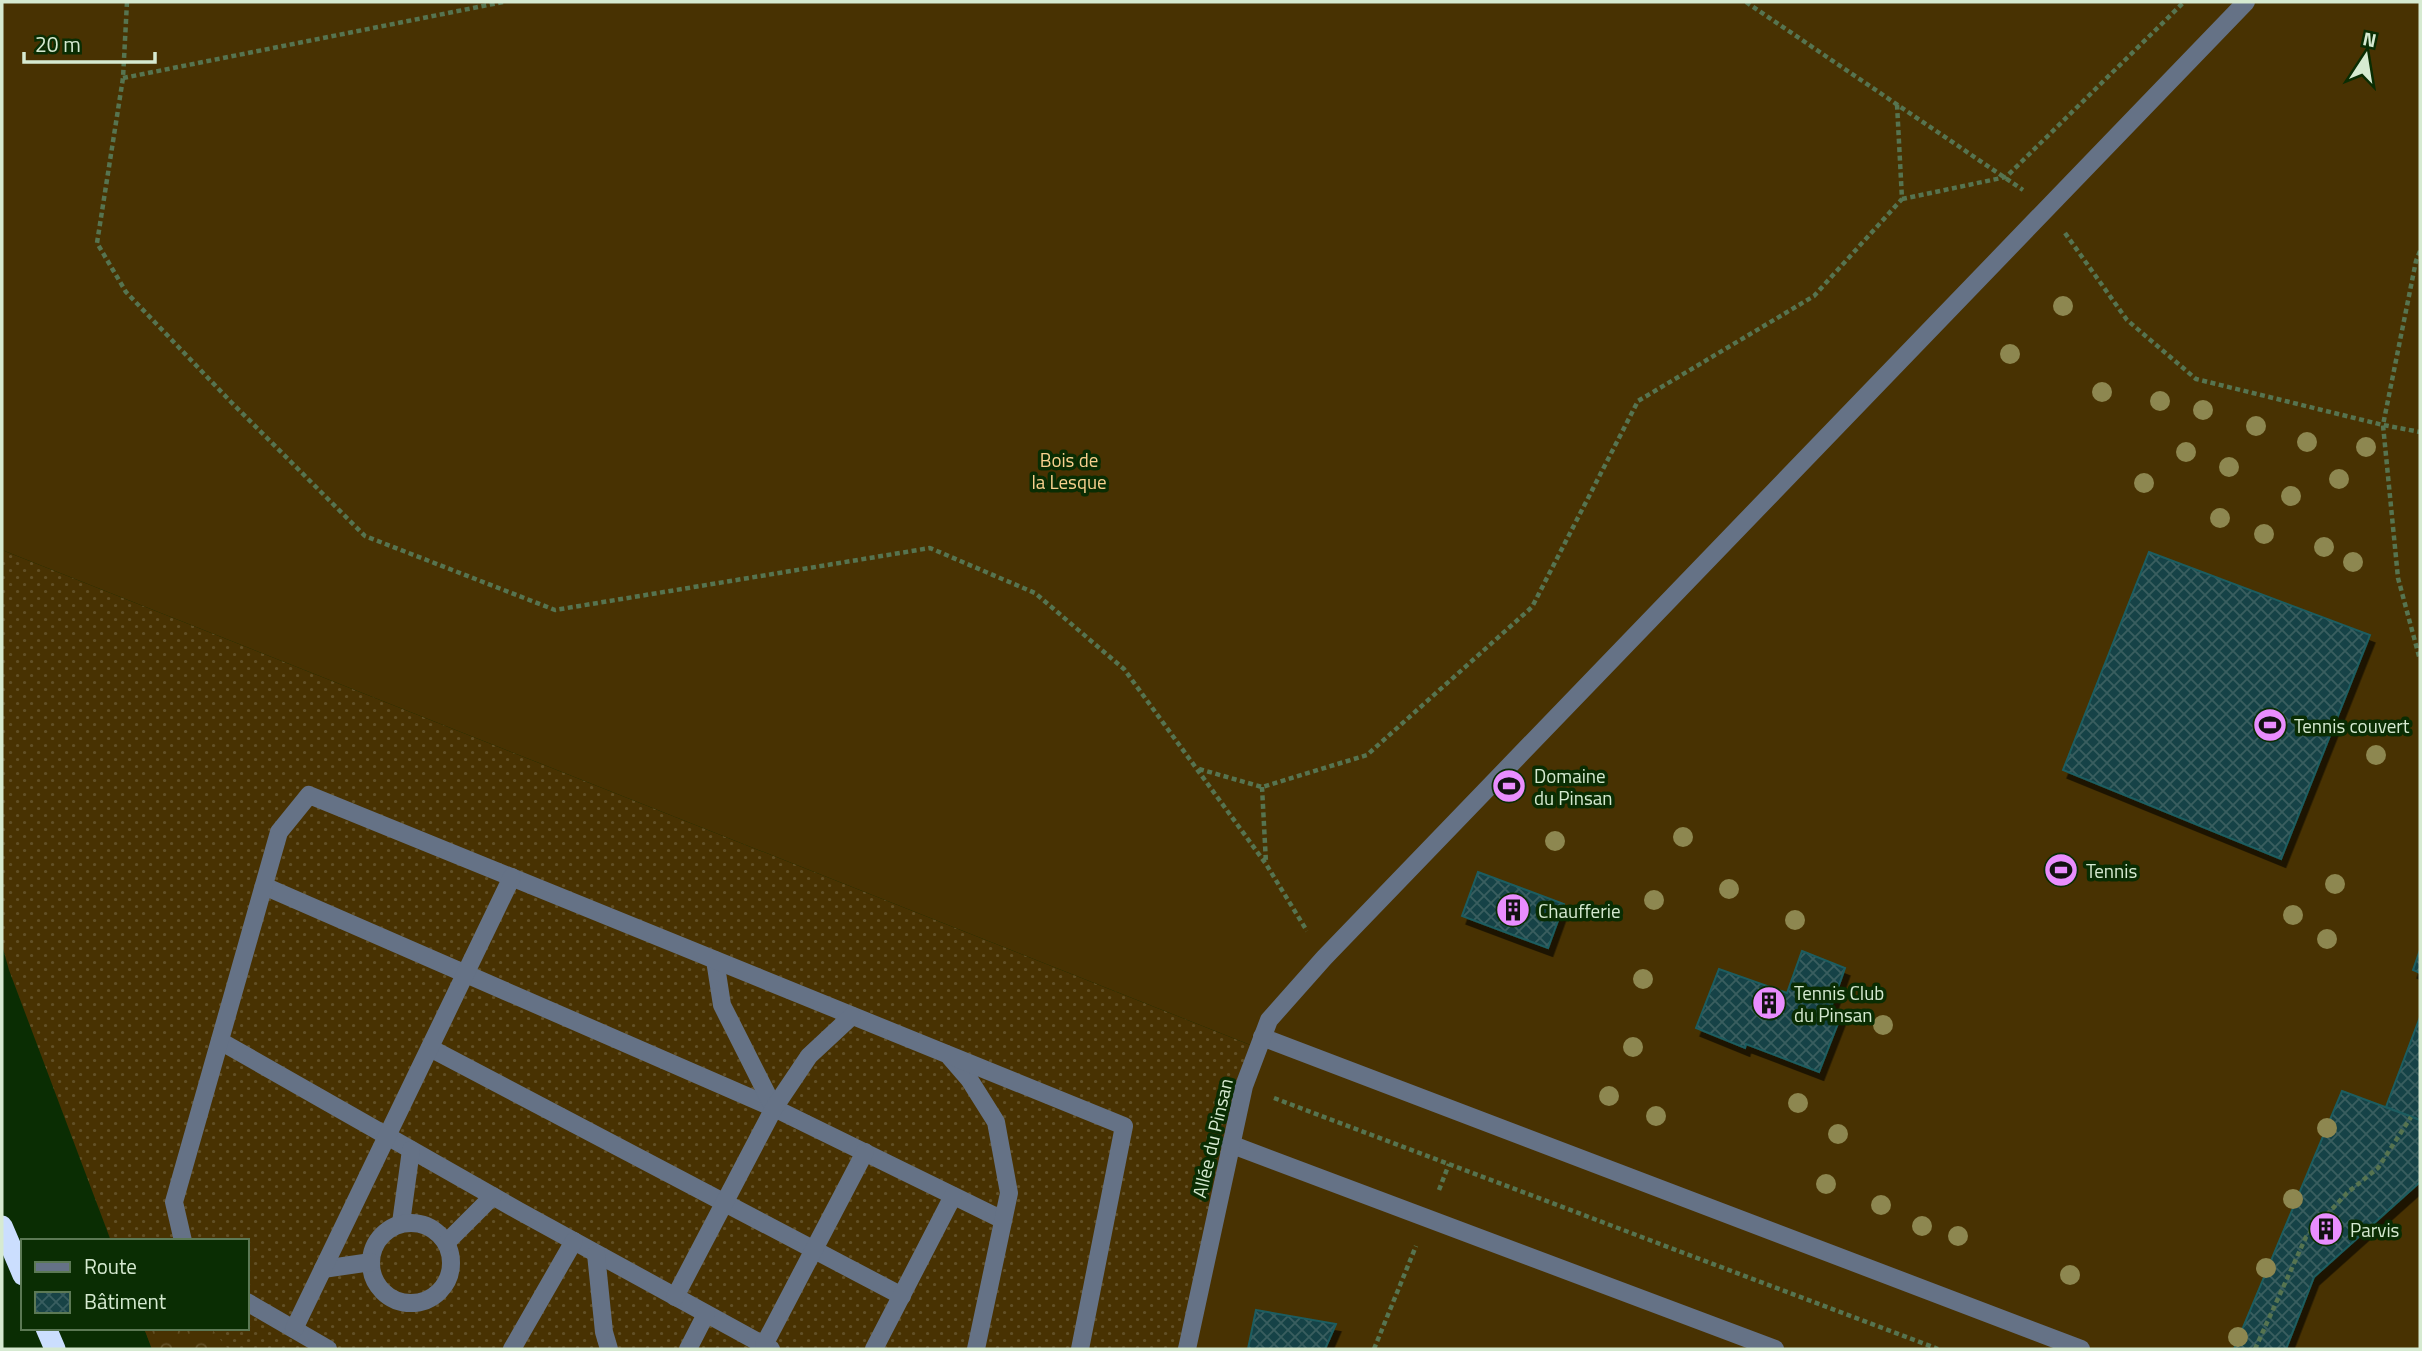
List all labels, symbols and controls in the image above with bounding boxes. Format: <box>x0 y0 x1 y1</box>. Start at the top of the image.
scale bar <box>24 21 156 65</box>
north arrow <box>2331 21 2401 91</box>
text: N <box>2360 23 2379 54</box>
text: 20 m <box>35 28 81 60</box>
park label: Bois de la Lesque <box>1031 445 1107 496</box>
sports icon: Tennis couvert <box>2251 706 2289 744</box>
place label: Tennis couvert <box>2294 711 2410 740</box>
place label: Domaine du Pinsan <box>1534 761 1613 812</box>
sports icon: Domaine du Pinsan <box>1490 767 1528 805</box>
sports icon: Tennis <box>2042 851 2080 889</box>
place label: Tennis <box>2086 856 2137 885</box>
building icon: Chaufferie <box>1494 891 1532 929</box>
place label: Chaufferie <box>1538 896 1620 925</box>
place label: Tennis Club du Pinsan <box>1794 978 1884 1029</box>
building icon: Tennis Club du Pinsan <box>1750 984 1788 1022</box>
street label: Allée du Pinsan <box>1184 1075 1240 1201</box>
building icon: Parvis <box>2307 1210 2345 1248</box>
place label: Parvis <box>2350 1215 2400 1244</box>
legend <box>21 1239 248 1330</box>
text: Route <box>84 1250 137 1282</box>
text: Bâtiment <box>84 1285 167 1317</box>

